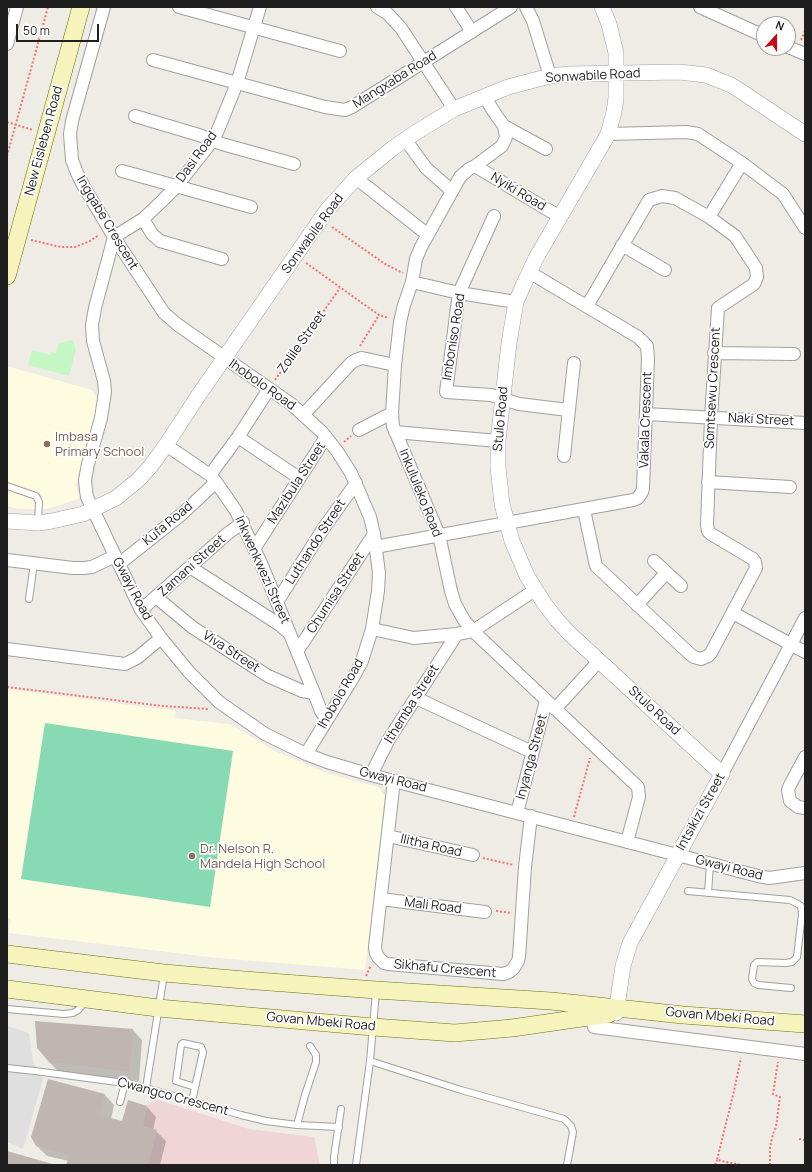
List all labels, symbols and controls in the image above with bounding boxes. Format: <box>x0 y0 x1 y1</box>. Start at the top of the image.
scale bar <box>18 16 101 42</box>
north arrow <box>756 16 796 56</box>
text: N <box>774 17 786 34</box>
text: 50 m <box>23 22 50 39</box>
street label: Mangxaba Road <box>350 48 440 112</box>
street label: Sonwabile Road <box>545 66 641 86</box>
street label: New Eisleben Road <box>22 84 66 198</box>
street label: Dasi Road <box>173 128 221 186</box>
street label: Nyiki Road <box>488 169 548 215</box>
street label: Ingqabe Crescent <box>73 173 141 273</box>
street label: Sonwabile Road <box>279 191 347 277</box>
street label: Imboniso Road <box>439 292 469 382</box>
street label: Zolile Street <box>275 308 329 376</box>
street label: Somtsewu Crescent <box>702 327 724 449</box>
street label: Ihobolo Road <box>226 356 298 414</box>
street label: Vakala Crescent <box>637 371 655 469</box>
street label: Stulo Road <box>490 386 512 452</box>
street label: Naki Street <box>727 410 795 430</box>
place label: Imbasa Primary School <box>55 429 144 460</box>
marker: Imbasa Primary School <box>42 439 52 449</box>
street label: Mazibula Street <box>265 439 329 527</box>
street label: Inkululeko Road <box>395 447 445 539</box>
street label: Luthando Street <box>283 497 349 587</box>
street label: Kufa Road <box>140 499 196 549</box>
street label: Inkwenkwezi Street <box>231 514 293 626</box>
street label: Zamani Street <box>155 532 229 600</box>
street label: Chumisa Street <box>304 549 368 637</box>
street label: Gwayi Road <box>109 555 155 623</box>
street label: Viva Street <box>200 628 262 676</box>
street label: Ihobolo Road <box>315 656 367 732</box>
street label: Ithemba Street <box>382 662 442 746</box>
street label: Stulo Road <box>625 683 683 739</box>
street label: Inyanga Street <box>513 713 551 801</box>
street label: Gwayi Road <box>358 764 428 796</box>
street label: Intsikizi Street <box>673 771 729 853</box>
street label: Ilitha Road <box>399 831 463 861</box>
place label: Dr. Nelson R. Mandela High School <box>200 841 325 872</box>
marker: Dr. Nelson R. Mandela High School <box>187 851 197 861</box>
street label: Gwayi Road <box>694 852 764 884</box>
street label: Mali Road <box>403 895 463 917</box>
street label: Sikhafu Crescent <box>393 957 497 981</box>
street label: Govan Mbeki Road <box>665 1004 775 1030</box>
street label: Govan Mbeki Road <box>266 1009 376 1035</box>
street label: Cwangco Crescent <box>116 1075 230 1119</box>

